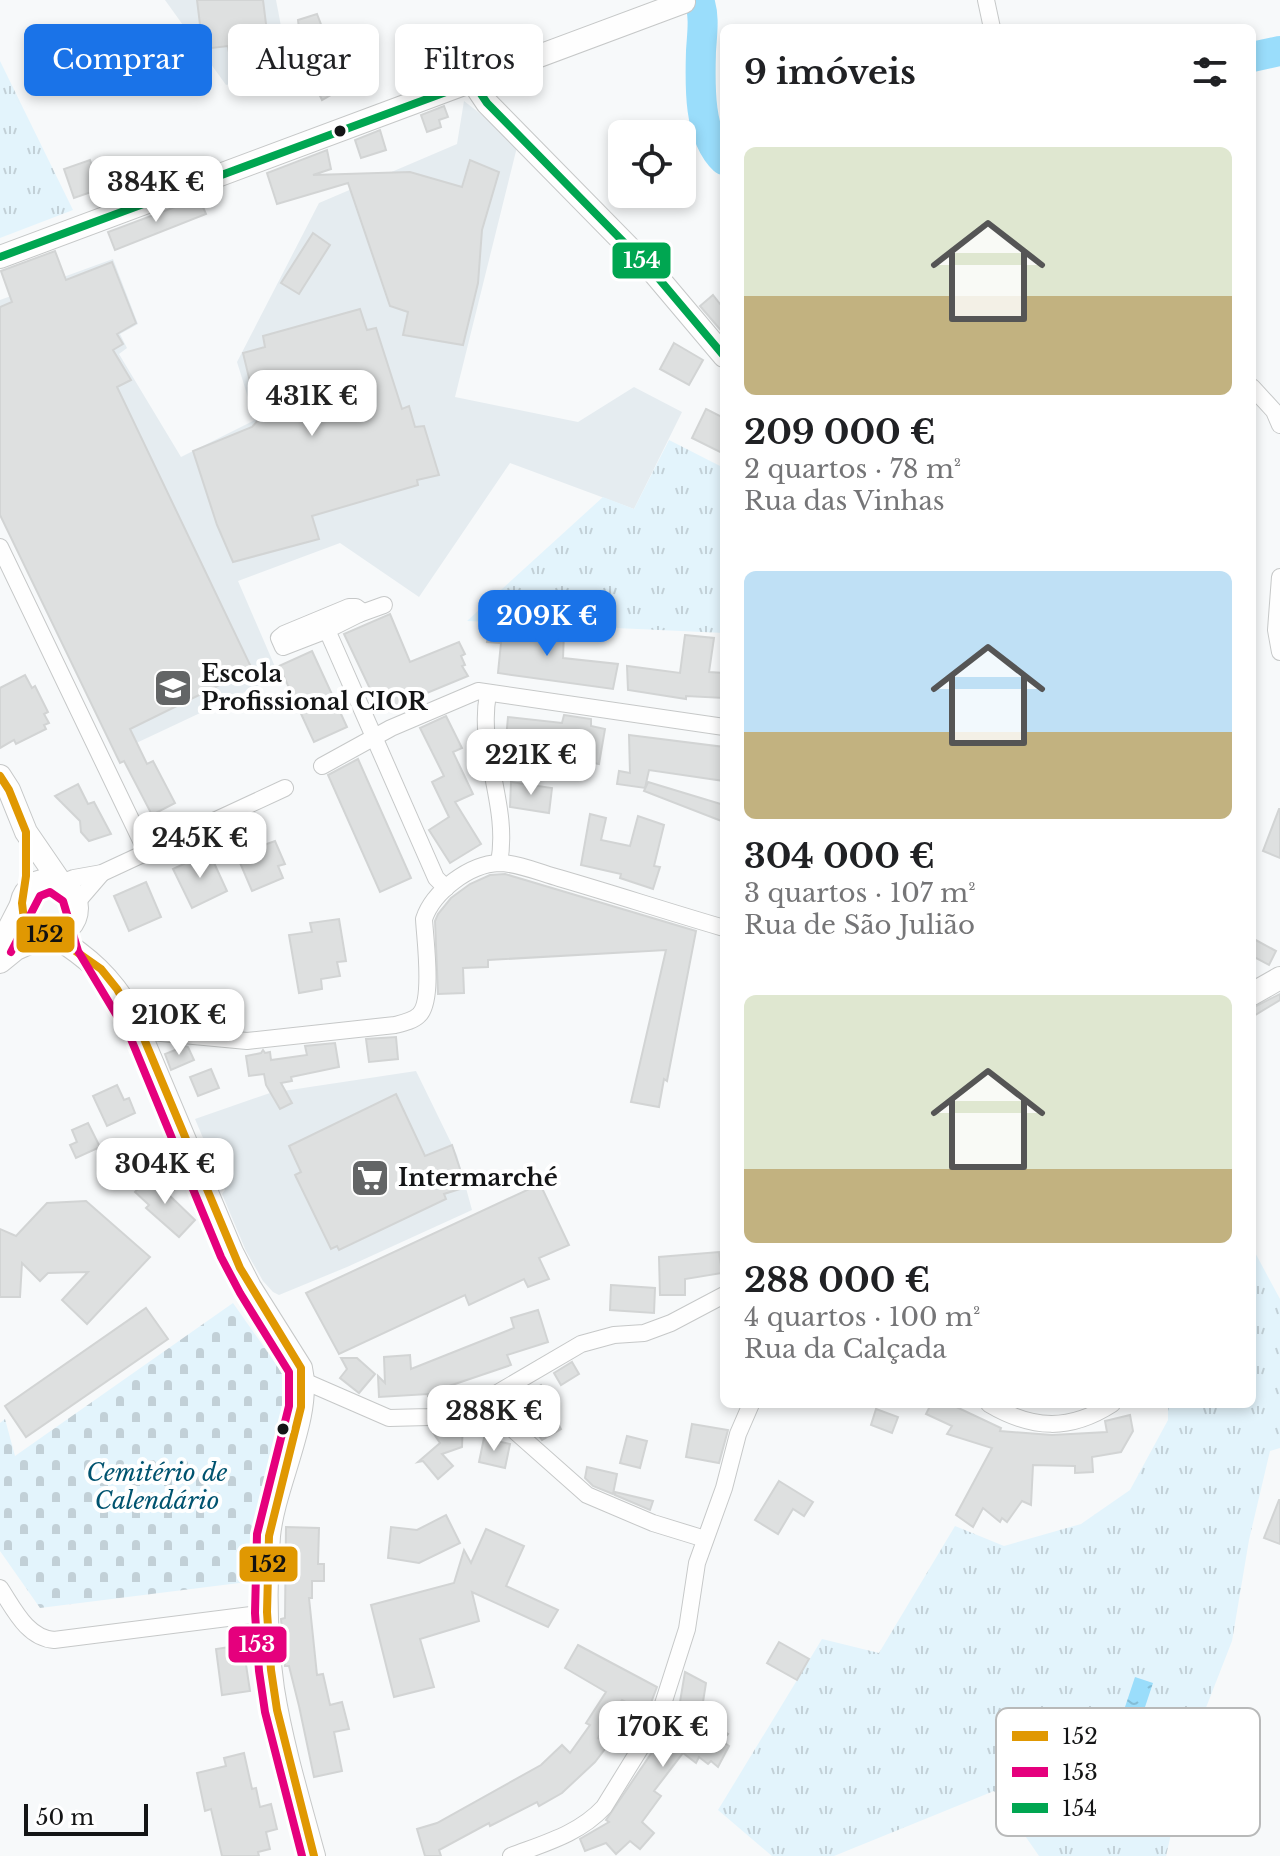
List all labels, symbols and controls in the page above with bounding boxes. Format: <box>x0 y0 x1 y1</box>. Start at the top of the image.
chip: Comprar <box>24 24 212 96</box>
chip: Alugar <box>228 24 379 96</box>
chip: Filtros <box>395 24 543 96</box>
icon: filters <box>1188 50 1232 94</box>
text: 9 imóveis <box>744 51 916 93</box>
map controls <box>608 120 696 208</box>
button: locate <box>608 120 696 208</box>
unlabelled marker <box>332 123 348 139</box>
pin: 384K € <box>91 156 221 224</box>
text: 384K € <box>107 166 205 198</box>
icon: home <box>916 199 1060 343</box>
line badge: 154 <box>611 241 672 280</box>
text: 154 <box>623 247 661 274</box>
pin: 431K € <box>247 370 377 438</box>
text: 431K € <box>266 380 358 412</box>
text: 209 000 € <box>744 411 936 453</box>
text: 2 quartos · 78 m² <box>744 453 961 485</box>
text: Rua das Vinhas <box>744 485 945 517</box>
pin: 209K € <box>482 590 612 658</box>
text: 209K € <box>496 600 598 632</box>
icon: home <box>916 623 1060 767</box>
place label: Escola Profissional CIOR <box>201 659 429 716</box>
school or university icon: Escola Profissional CIOR <box>152 667 194 709</box>
pin: 221K € <box>466 729 596 797</box>
text: 221K € <box>485 739 577 771</box>
pin: 245K € <box>135 812 265 880</box>
text: 245K € <box>151 822 249 854</box>
text: 304 000 € <box>744 835 935 877</box>
text: 3 quartos · 107 m² <box>744 877 976 909</box>
text: Rua de São Julião <box>744 909 975 941</box>
line badge: 152 <box>15 915 76 954</box>
text: 152 <box>26 921 64 948</box>
pin: 210K € <box>114 989 244 1057</box>
text: 210K € <box>131 999 227 1031</box>
icon: home <box>916 1047 1060 1191</box>
pin: 304K € <box>100 1138 230 1206</box>
text: 304K € <box>115 1148 215 1180</box>
supermarket icon: Intermarché <box>349 1157 391 1199</box>
place label: Intermarché <box>398 1163 558 1192</box>
text: 288 000 € <box>744 1259 930 1301</box>
text: 4 quartos · 100 m² <box>744 1301 980 1333</box>
text: Rua da Calçada <box>744 1333 947 1365</box>
pin: 288K € <box>429 1385 559 1453</box>
text: 288K € <box>445 1395 543 1427</box>
unlabelled marker <box>275 1421 291 1437</box>
park label: Cemitério de Calendário <box>87 1458 228 1515</box>
line badge: 152 <box>238 1545 299 1583</box>
text: 152 <box>249 1551 287 1578</box>
line badge: 153 <box>227 1625 288 1664</box>
text: 153 <box>239 1631 275 1658</box>
pin: 170K € <box>598 1701 728 1769</box>
legend <box>996 1708 1260 1836</box>
text: 170K € <box>617 1711 709 1743</box>
text: 152 <box>1062 1723 1098 1750</box>
text: 153 <box>1062 1759 1098 1786</box>
text: 154 <box>1062 1795 1097 1822</box>
scale bar <box>24 1800 148 1836</box>
text: 50 m <box>36 1804 94 1831</box>

